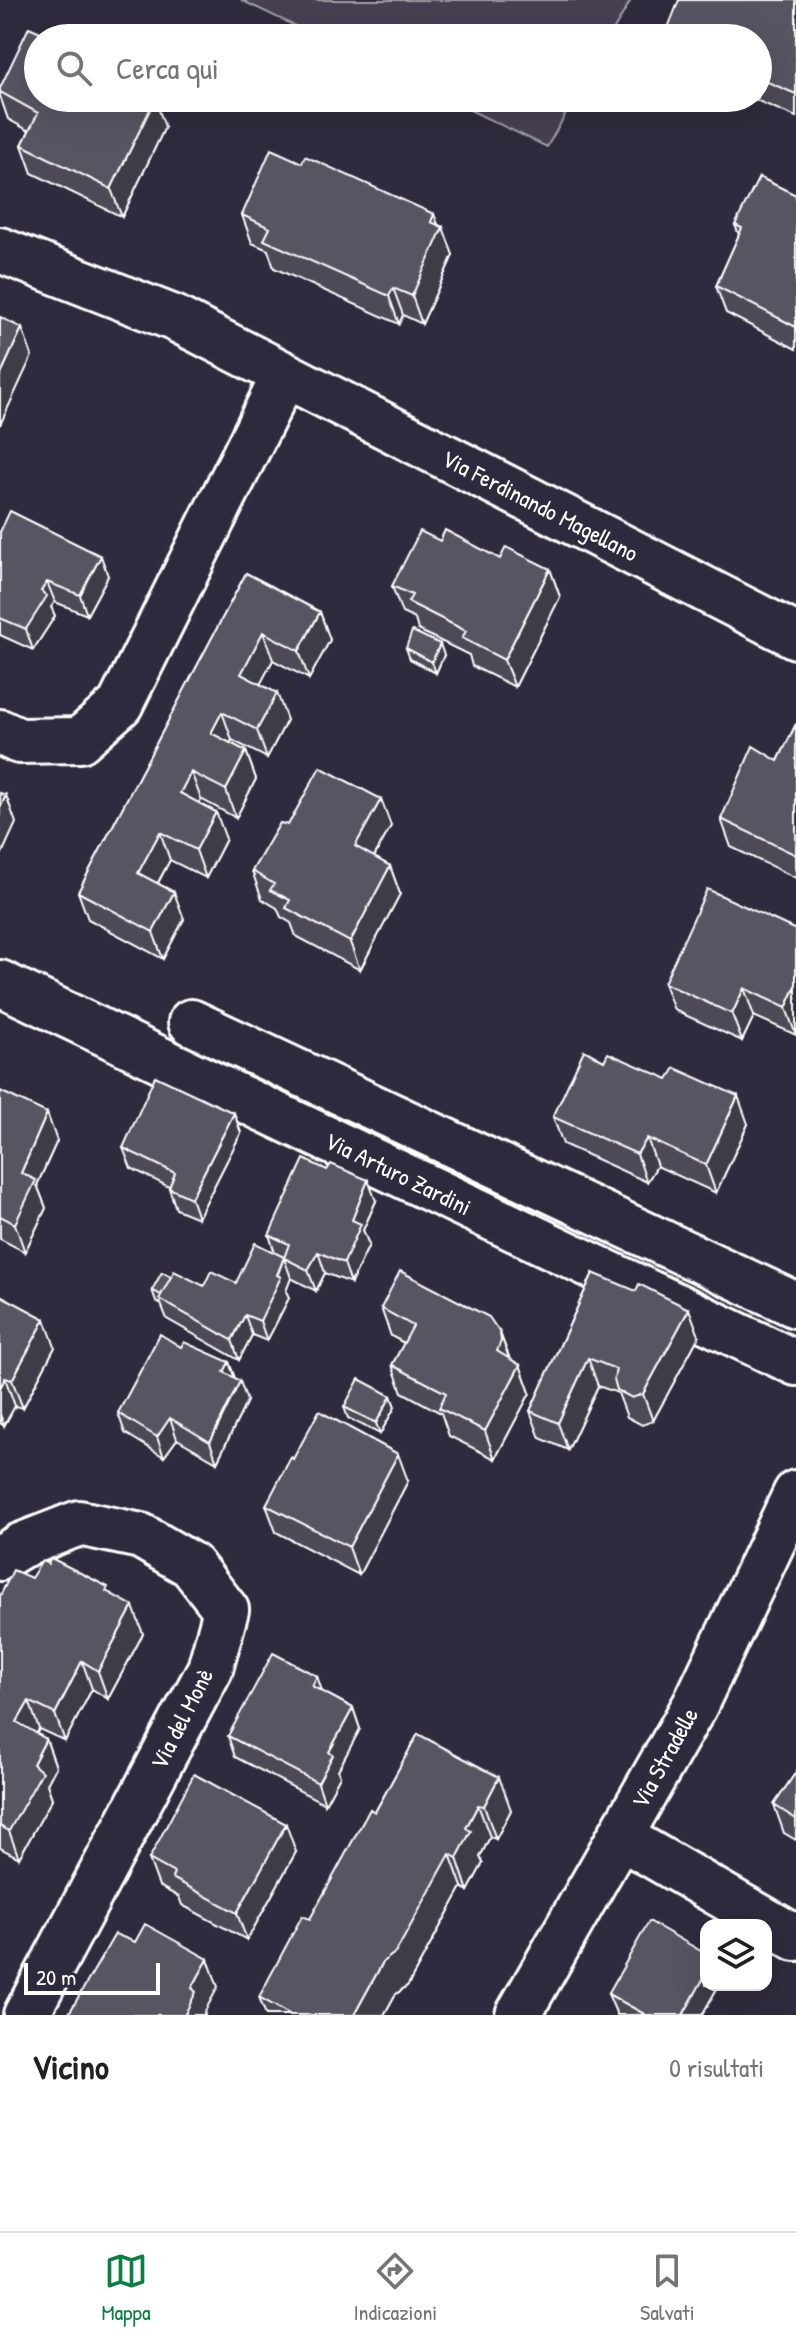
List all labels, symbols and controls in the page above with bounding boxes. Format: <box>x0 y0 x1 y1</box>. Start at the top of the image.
search box <box>24 24 772 112</box>
icon: search <box>52 46 96 90</box>
text: Cerca qui <box>116 48 219 88</box>
street label: Via Ferdinando Magellano <box>437 442 644 569</box>
street label: Via Arturo Zardini <box>320 1124 477 1222</box>
street label: Via del Monè <box>142 1662 220 1774</box>
street label: Via Stradelle <box>623 1701 705 1814</box>
map controls <box>700 1919 772 1991</box>
button: layers <box>700 1919 772 1991</box>
scale bar <box>24 1959 160 1995</box>
text: 20 m <box>36 1962 76 1992</box>
text: Vicino <box>32 2044 109 2090</box>
text: 0 risultati <box>669 2050 764 2085</box>
tab: Mappa <box>101 2249 151 2327</box>
tab: Indicazioni <box>353 2249 437 2327</box>
tab: Salvati <box>640 2249 695 2327</box>

